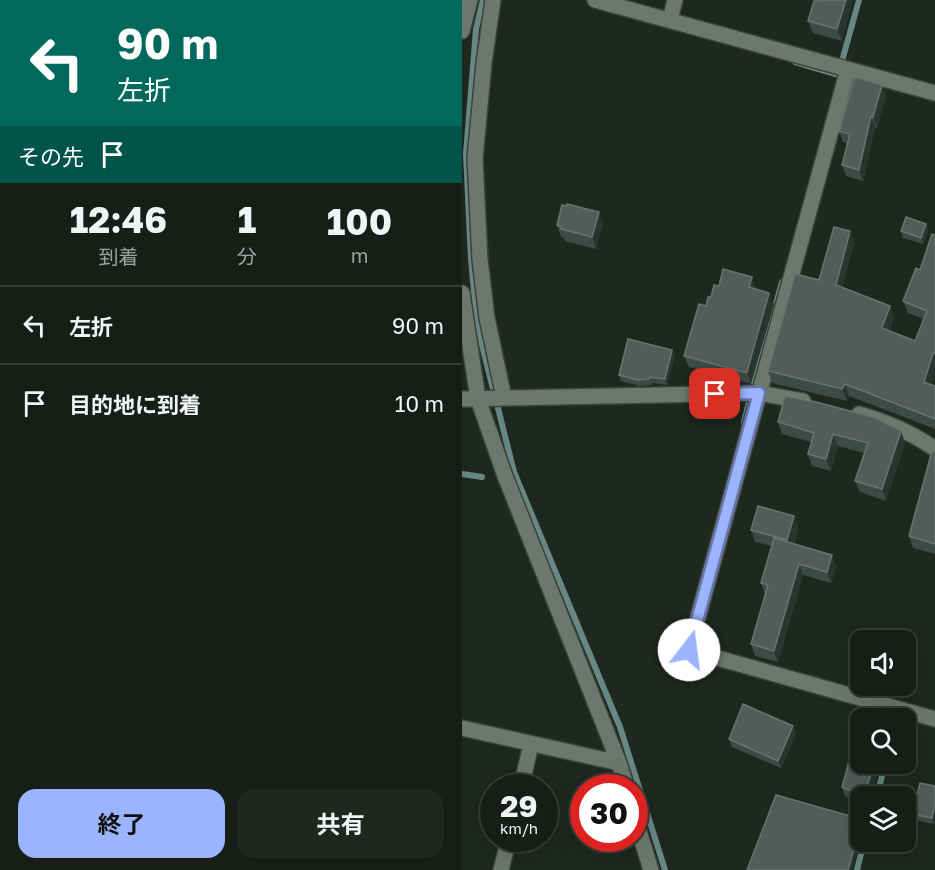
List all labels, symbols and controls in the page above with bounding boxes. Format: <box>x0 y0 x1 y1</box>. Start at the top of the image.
text: 90 m <box>117 18 218 68</box>
icon: left <box>18 24 96 102</box>
text: 左折 <box>117 74 171 106</box>
icon: arrive <box>96 138 129 171</box>
text: その先 <box>18 143 84 170</box>
text: 12:46 <box>70 198 167 241</box>
text: 1 <box>238 198 256 241</box>
text: 100 <box>327 200 392 243</box>
text: m <box>351 243 368 267</box>
text: 到着 <box>99 244 139 268</box>
text: 分 <box>237 244 257 268</box>
icon: left <box>18 309 51 342</box>
text: 90 m <box>392 312 444 339</box>
text: 左折 <box>69 313 113 340</box>
pin <box>689 368 740 419</box>
icon: arrive <box>698 377 731 410</box>
icon: arrive <box>18 387 51 420</box>
text: 10 m <box>395 390 444 417</box>
text: 目的地に到着 <box>69 391 201 418</box>
position arrow <box>657 618 721 682</box>
map controls <box>850 630 916 852</box>
button: sound <box>850 630 916 696</box>
button: search <box>850 708 916 774</box>
speed limit sign: 30 <box>570 774 648 852</box>
button: layers <box>850 786 916 852</box>
text: 29 <box>500 788 538 824</box>
button: 終了 <box>18 789 225 858</box>
button: 共有 <box>237 789 444 858</box>
text: km/h <box>500 819 538 837</box>

